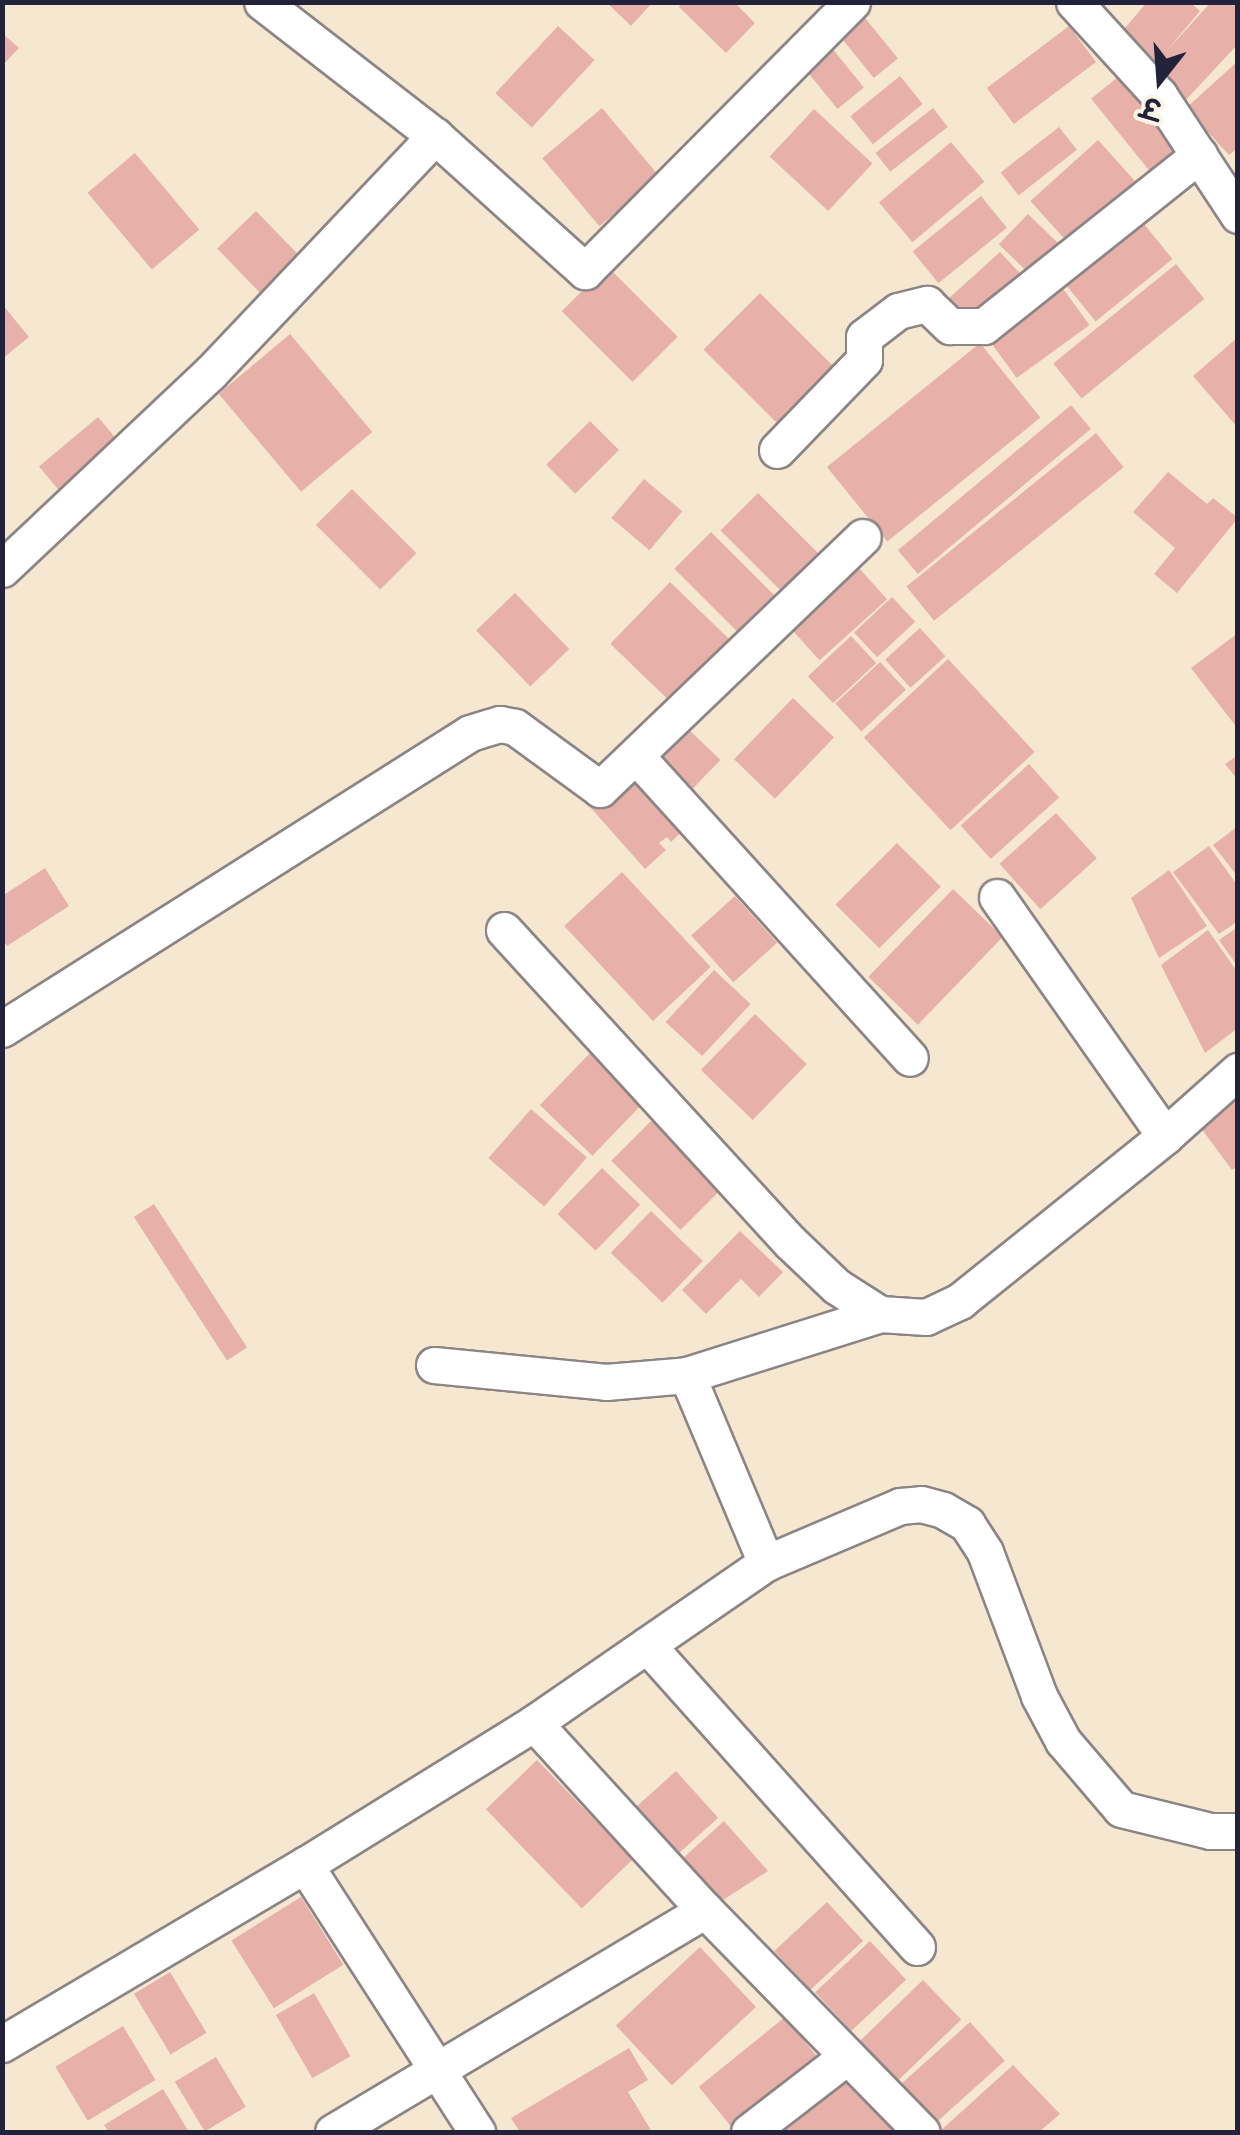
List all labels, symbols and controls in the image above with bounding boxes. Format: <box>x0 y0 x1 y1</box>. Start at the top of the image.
north arrow <box>1110 30 1210 130</box>
text: उ <box>1137 88 1166 130</box>

